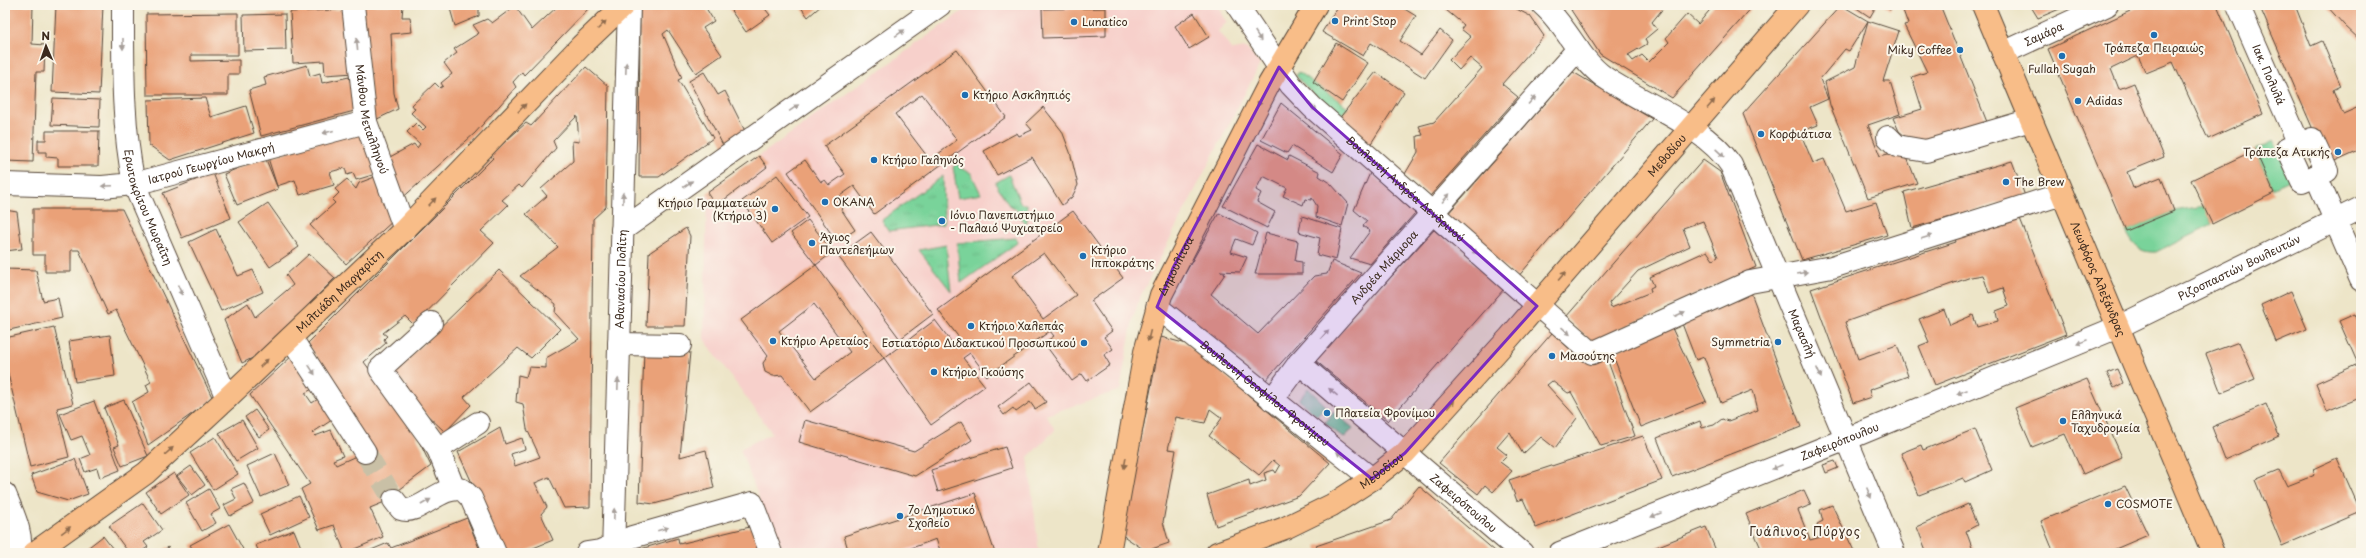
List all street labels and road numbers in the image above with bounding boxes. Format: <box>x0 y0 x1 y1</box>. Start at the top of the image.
street label: Σαμάρα <box>2021 17 2066 50</box>
street label: Ιακ. Πολυλά <box>2248 41 2290 107</box>
street label: Μάνθου Μεταλληνού <box>352 63 393 176</box>
street label: Μεθοδίου <box>1643 130 1690 180</box>
street label: Βουλευτή Ανδρέα Δενδρινού <box>1342 131 1469 246</box>
street label: Ιατρού Γεωργίου Μακρή <box>146 138 276 188</box>
street label: Ερωτοκρίτου Μωραΐτη <box>120 148 177 268</box>
street label: Λεωφόρος Αλεξάνδρας <box>2067 218 2130 339</box>
street label: Ανδρέα Μάρμορα <box>1346 226 1421 308</box>
street label: Αθανασίου Πολίτη <box>611 229 630 329</box>
street label: Ριζοσπαστών Βουλευτών <box>2175 230 2303 304</box>
street label: Δημουλίτσα <box>1153 233 1198 298</box>
street label: Μιλτιάδη Μαργαρίτη <box>292 246 386 336</box>
street label: Μαρασλή <box>1784 306 1820 360</box>
street label: Βουλευτή Θεοφίλου Φρονίμου <box>1196 336 1334 450</box>
street label: Ζαφειρόπουλου <box>1798 418 1881 465</box>
street label: Μεθοδίου <box>1356 448 1407 493</box>
street label: Ζαφειρόπουλου <box>1427 469 1501 536</box>

